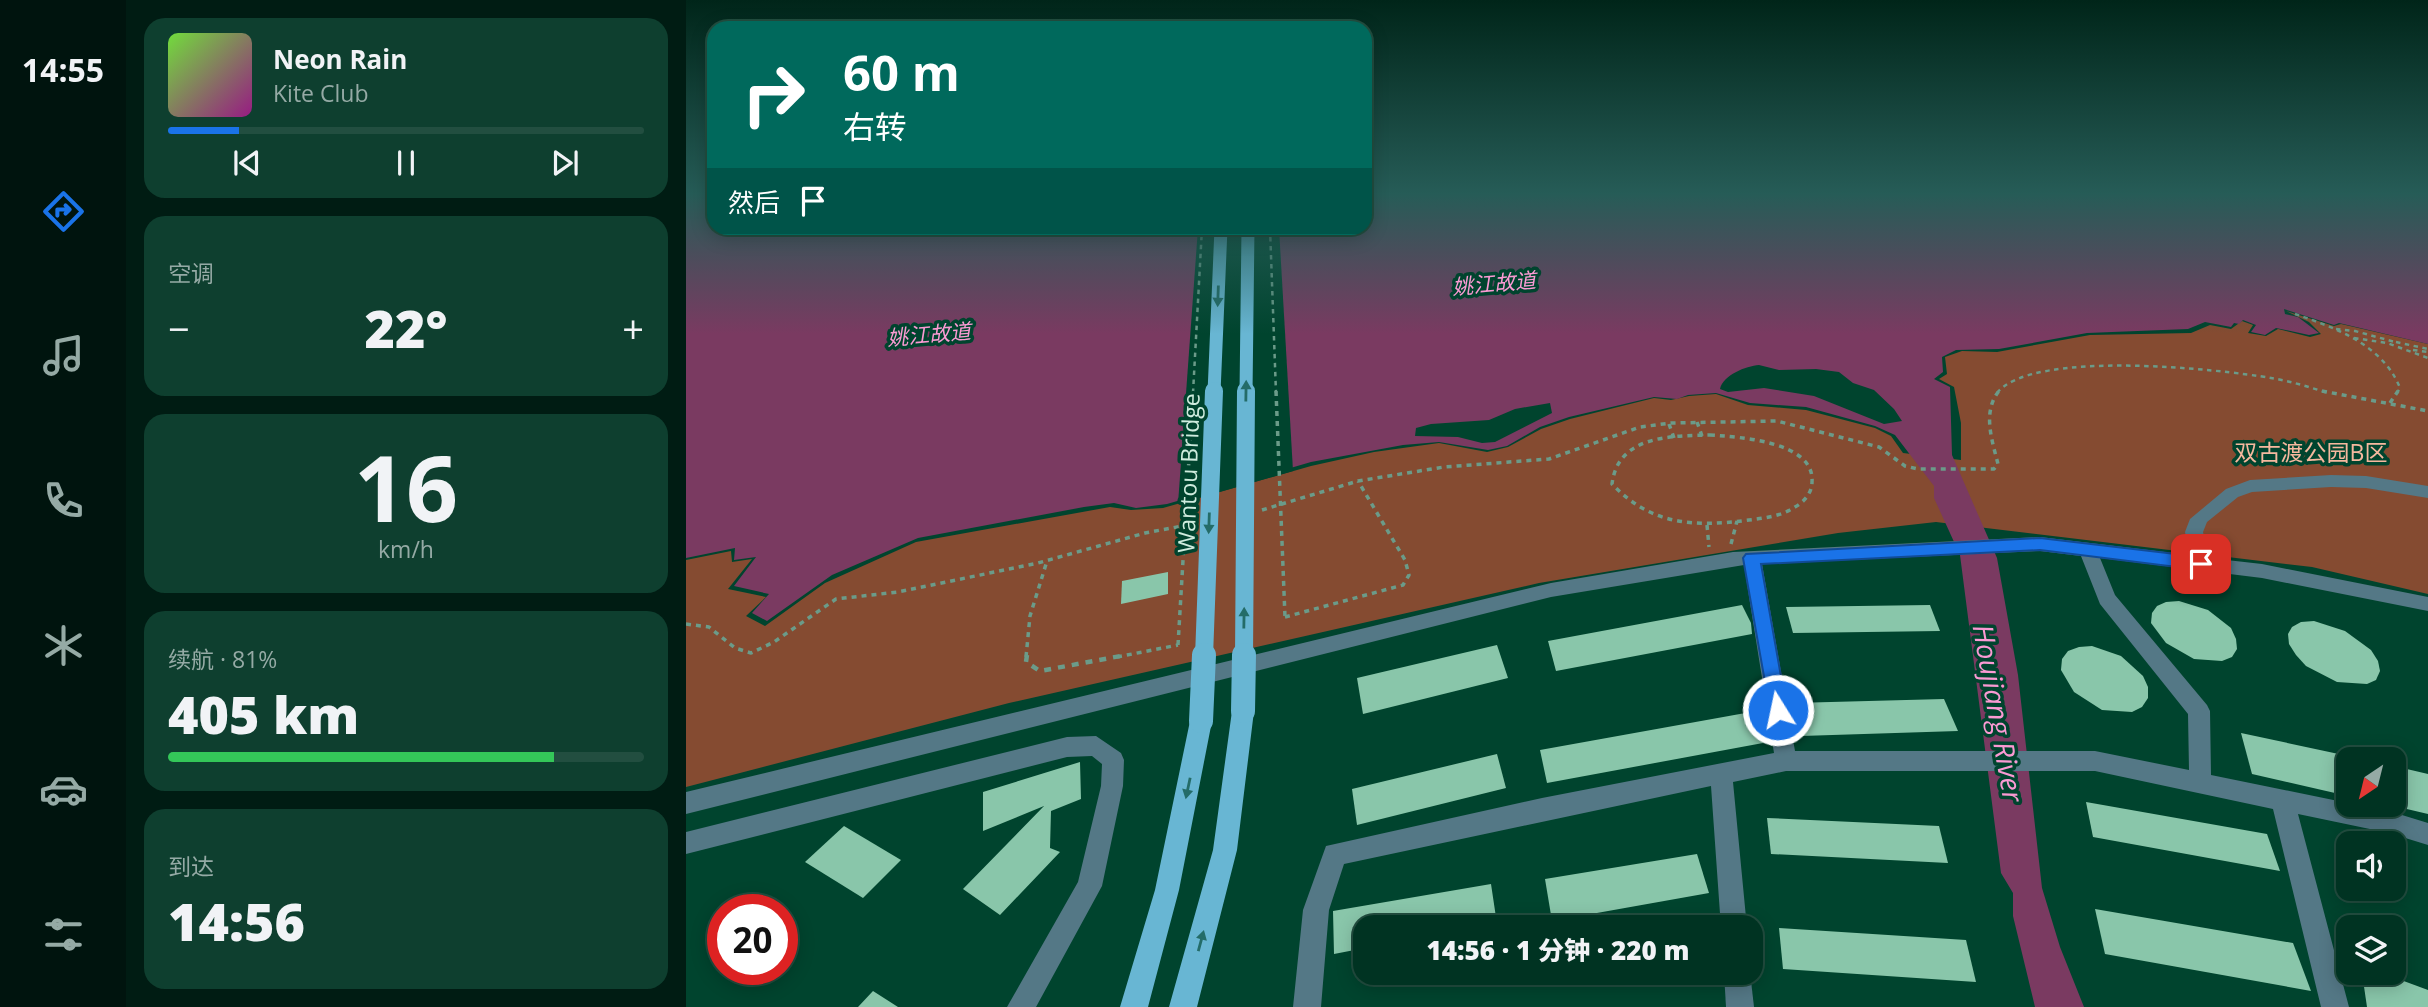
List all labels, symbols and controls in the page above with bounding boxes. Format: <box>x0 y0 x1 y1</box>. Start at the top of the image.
text: 60 m <box>843 39 960 105</box>
text: Neon Rain <box>273 41 407 77</box>
text: 14:55 <box>22 48 104 91</box>
icon: right <box>728 49 819 140</box>
text: Kite Club <box>273 77 368 109</box>
text: 右转 <box>843 105 907 148</box>
icon: previous <box>228 144 266 182</box>
icon: pause <box>387 144 425 182</box>
icon: next <box>546 144 584 182</box>
icon: arrive <box>794 182 832 220</box>
text: 然后 <box>728 184 780 220</box>
icon: directions <box>39 187 88 236</box>
text: 空调 <box>168 257 214 289</box>
water label: 姚江故道 <box>1451 265 1540 301</box>
one-way arrow <box>1213 285 1224 307</box>
text: 22° <box>365 292 447 363</box>
text: − <box>168 302 190 354</box>
text: + <box>622 302 644 354</box>
water label: 姚江故道 <box>886 316 975 352</box>
icon: music <box>39 331 88 380</box>
one-way arrow <box>1240 379 1252 401</box>
street label: Wantou Bridge <box>1169 393 1207 553</box>
text: 16 <box>354 425 458 549</box>
park label: 双古渡公园B区 <box>2235 436 2387 468</box>
icon: phone <box>39 476 88 525</box>
one-way arrow <box>1204 512 1215 534</box>
text: km/h <box>378 533 434 565</box>
pin <box>2171 534 2231 594</box>
icon: arrive <box>2182 545 2220 583</box>
one-way arrow <box>1238 607 1250 629</box>
icon: climate <box>39 621 88 670</box>
water label: Houjiang River <box>1965 621 2033 806</box>
text: 续航 · 81% <box>168 643 277 675</box>
position arrow <box>1741 673 1815 747</box>
text: 405 km <box>168 678 359 749</box>
north arrow <box>2336 747 2406 817</box>
map controls <box>2336 747 2406 985</box>
icon: car <box>39 765 88 814</box>
one-way arrow <box>1182 777 1193 799</box>
button: sound <box>2336 831 2406 901</box>
text: 到达 <box>168 850 214 882</box>
text: 14:56 <box>168 885 305 956</box>
speed limit sign: 20 <box>707 894 798 985</box>
icon: filters <box>39 910 88 959</box>
button: layers <box>2336 915 2406 985</box>
one-way arrow <box>1196 930 1206 951</box>
text: 14:56 · 1 分钟 · 220 m <box>1427 932 1689 968</box>

